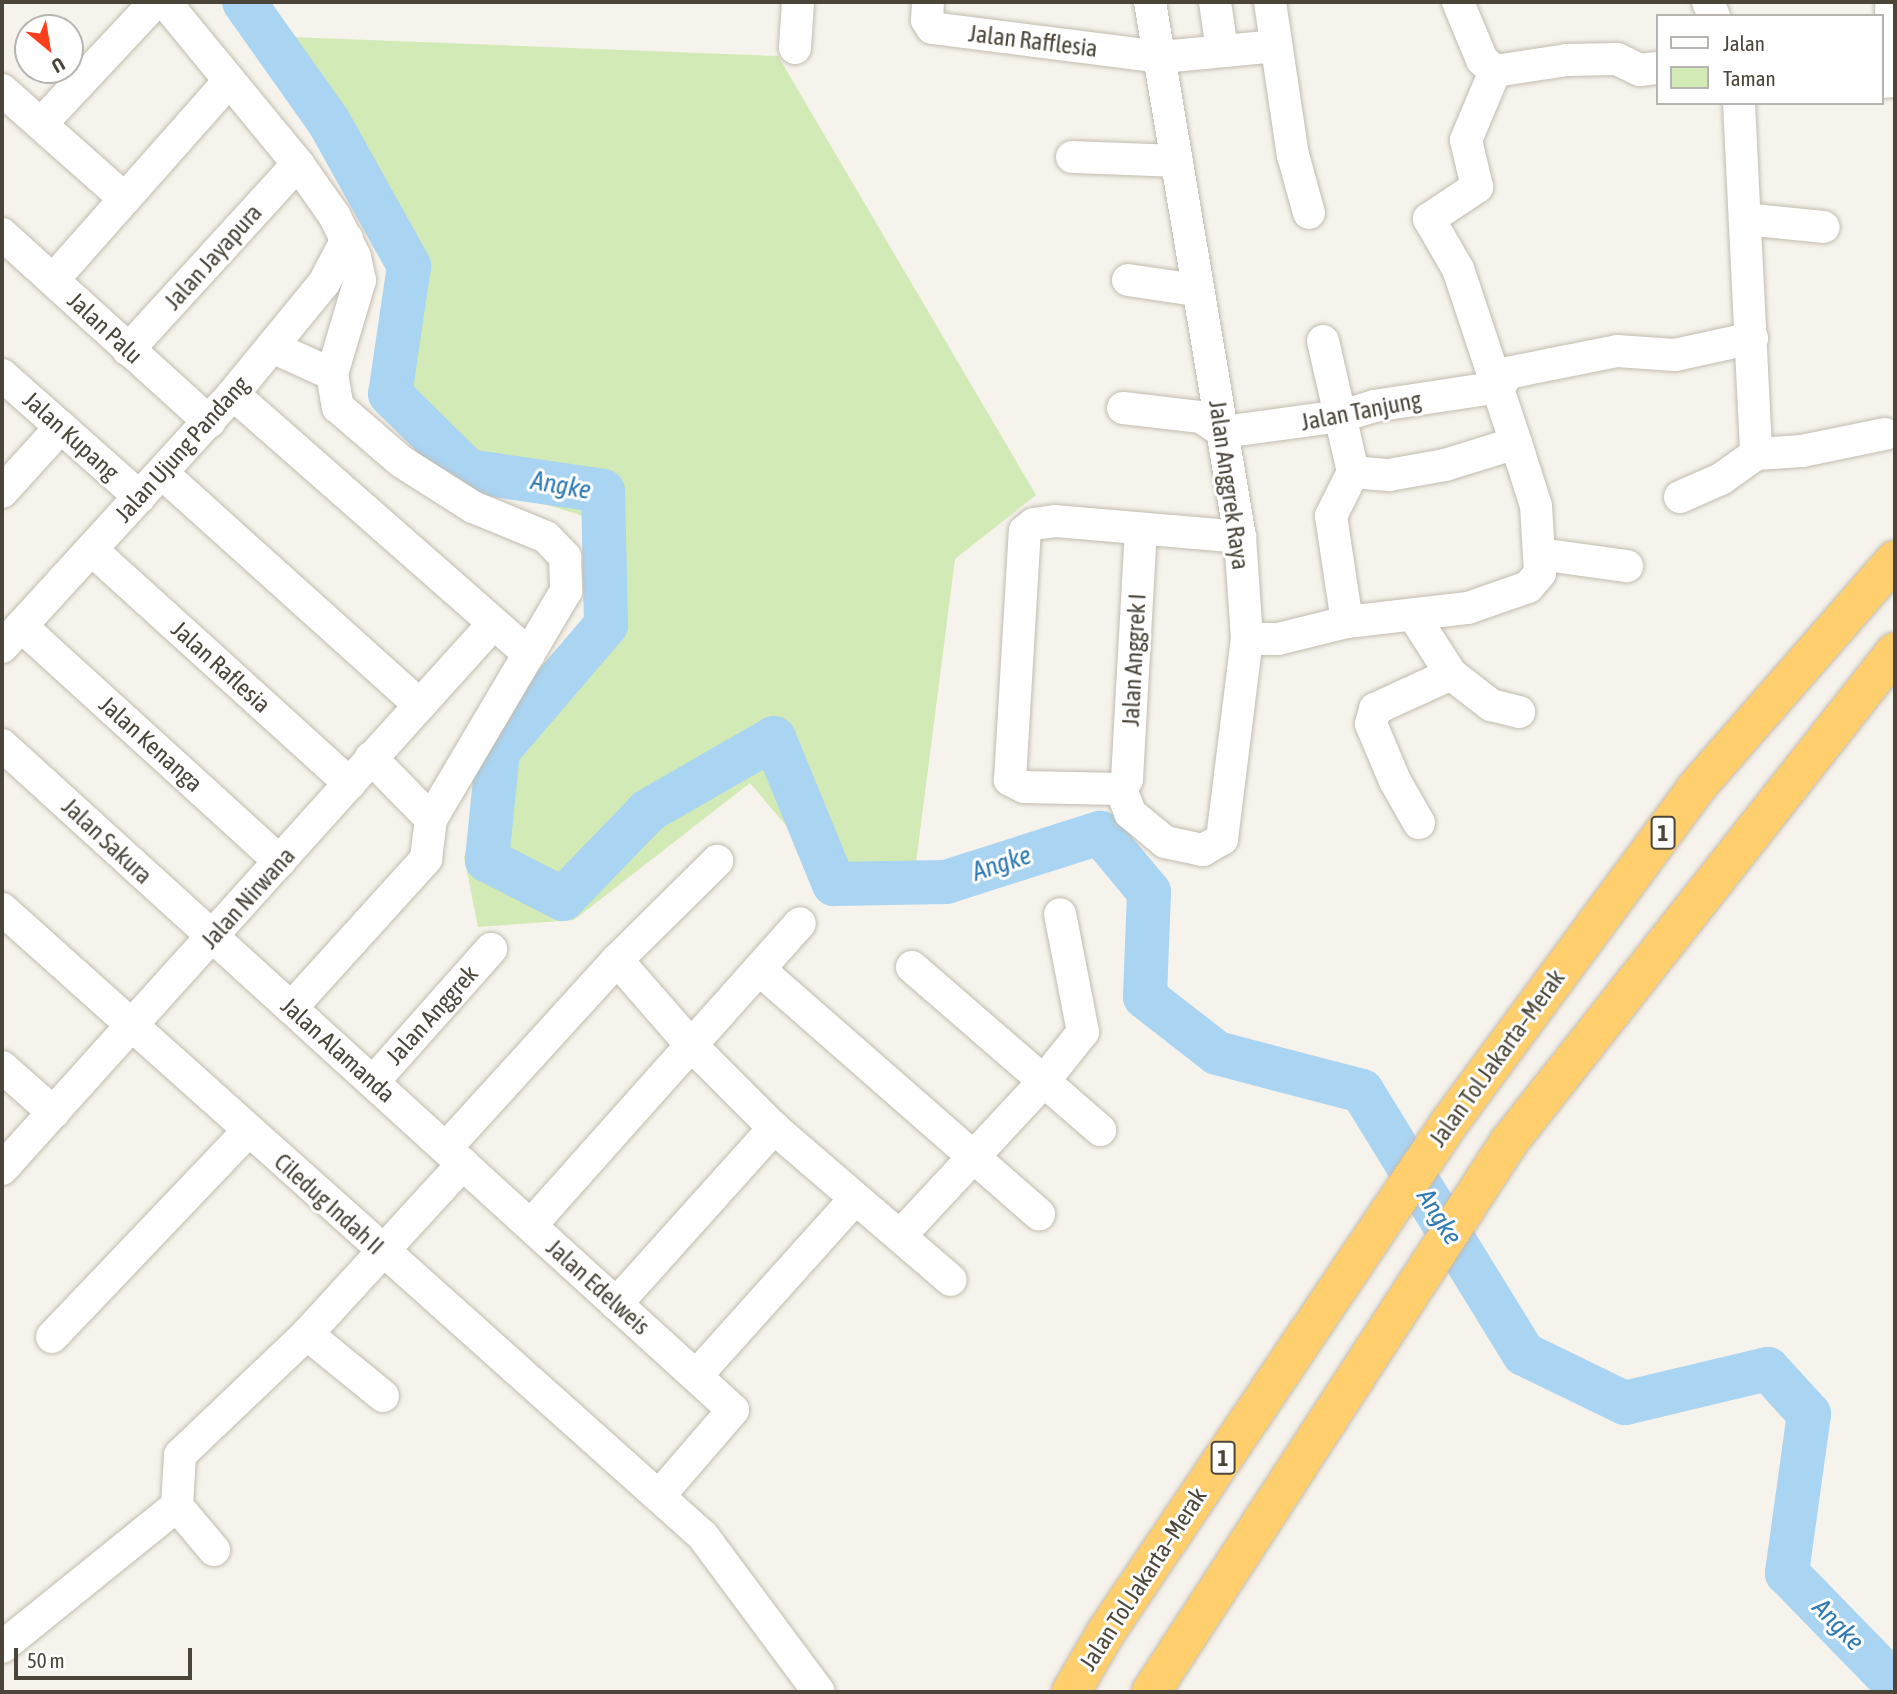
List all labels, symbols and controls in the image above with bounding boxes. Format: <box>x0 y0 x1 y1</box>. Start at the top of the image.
north arrow <box>14 14 84 84</box>
legend <box>1656 14 1883 105</box>
street label: Jalan Rafflesia <box>967 19 1099 63</box>
text: Jalan <box>1723 31 1765 55</box>
text: U <box>48 53 69 78</box>
text: Taman <box>1723 66 1776 90</box>
street label: Jalan Jayapura <box>158 198 268 316</box>
street label: Jalan Palu <box>62 286 148 370</box>
street label: Jalan Ujung Pandang <box>109 370 255 528</box>
street label: Jalan Tanjung <box>1298 385 1424 437</box>
street label: Jalan Kupang <box>17 386 125 486</box>
street label: Jalan Anggrek Raya <box>1203 399 1255 571</box>
water label: Angke <box>529 465 593 507</box>
street label: Jalan Anggrek I <box>1116 593 1152 727</box>
street label: Jalan Raflesia <box>166 615 276 719</box>
street label: Jalan Kenanga <box>93 690 209 798</box>
street label: Jalan Sakura <box>56 792 158 890</box>
road number: 1 <box>1649 814 1677 852</box>
water label: Angke <box>968 840 1036 888</box>
street label: Jalan Nirwana <box>195 842 301 954</box>
street label: Jalan Anggrek <box>380 960 484 1070</box>
street label: Jalan Tol Jakarta–Merak <box>1423 964 1571 1152</box>
street label: Jalan Alamanda <box>275 991 401 1109</box>
street label: Ciledug Indah II <box>268 1147 390 1261</box>
water label: Angke <box>1410 1183 1468 1251</box>
street label: Jalan Edelweis <box>540 1233 656 1341</box>
road number: 1 <box>1209 1438 1237 1478</box>
street label: Jalan Tol Jakarta–Merak <box>1073 1482 1213 1676</box>
water label: Angke <box>1806 1592 1870 1658</box>
scale bar <box>18 1634 196 1678</box>
text: 50 m <box>27 1648 65 1672</box>

